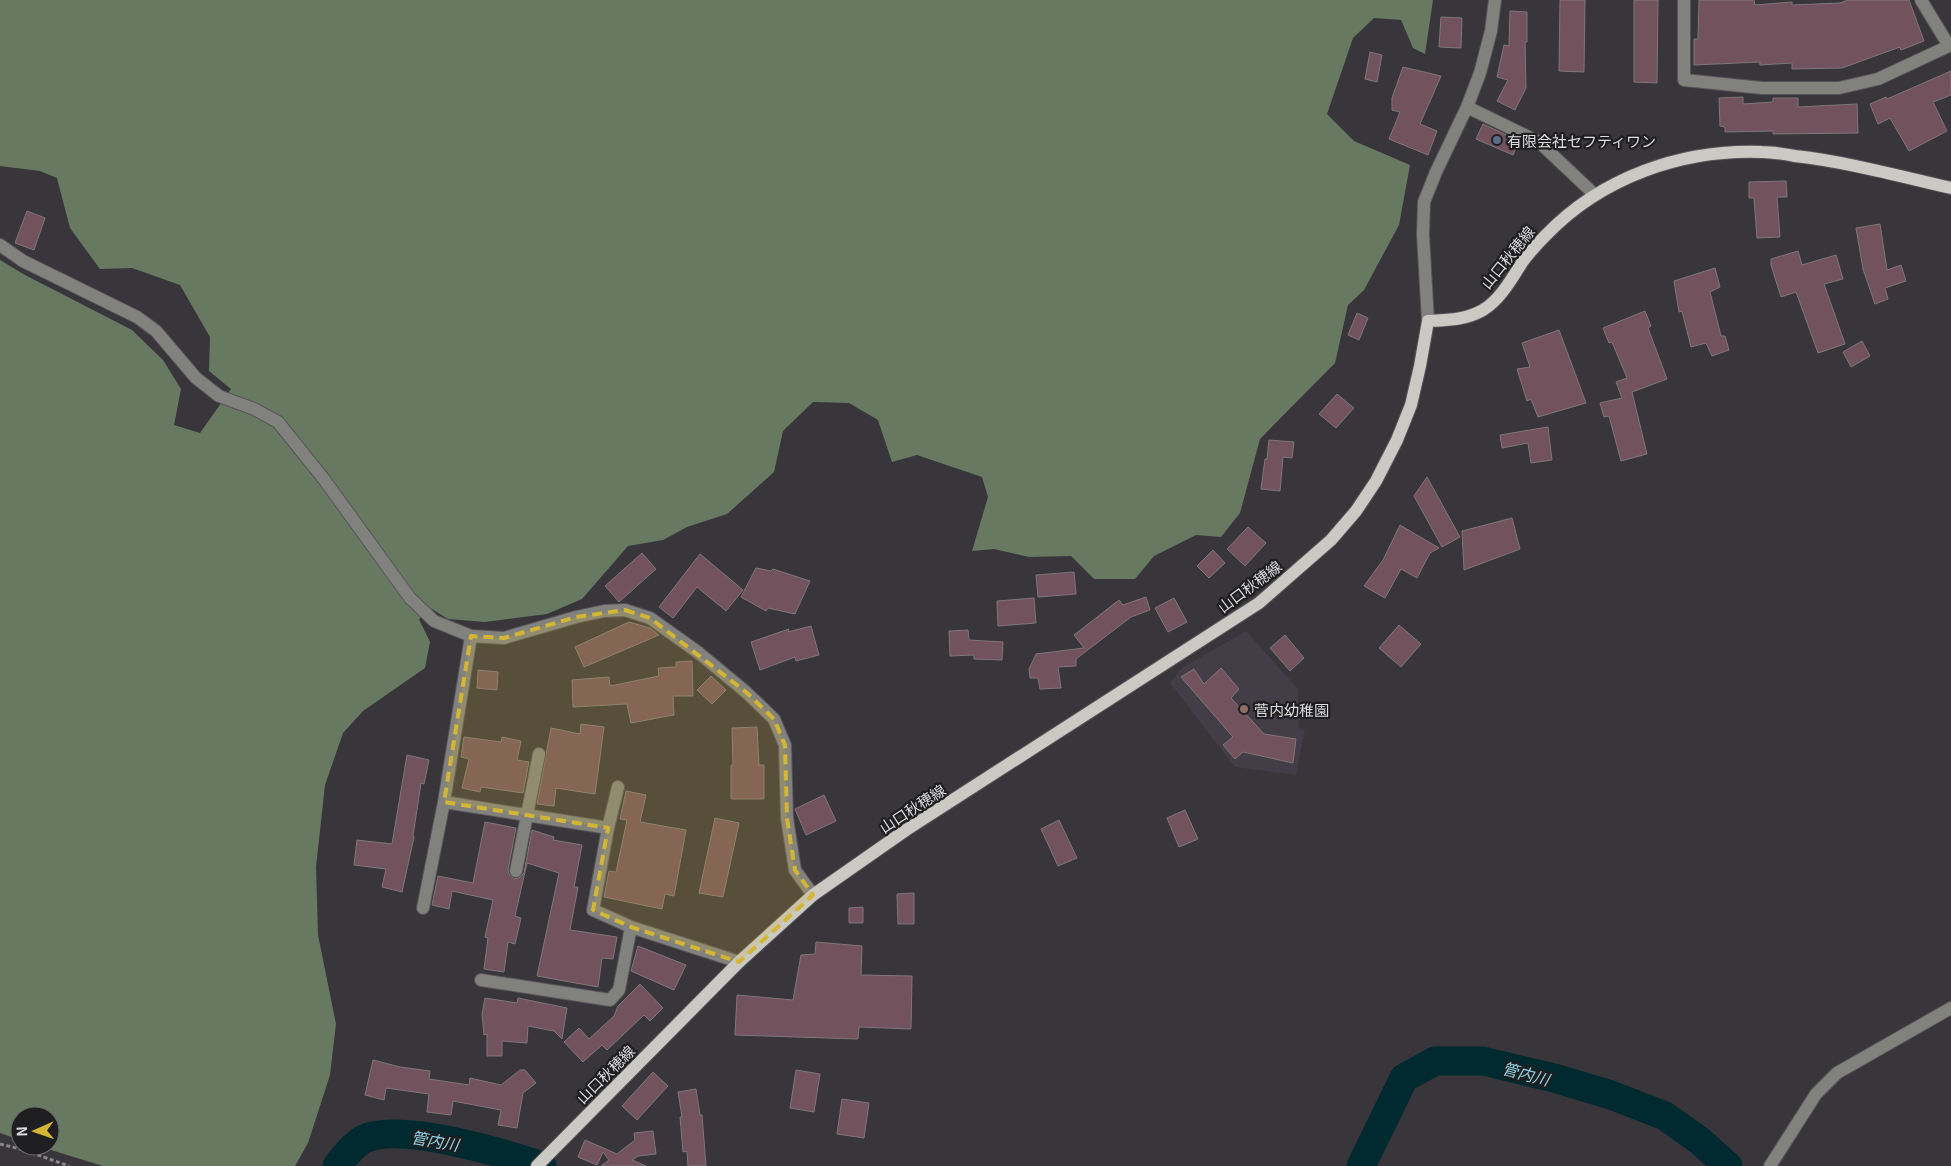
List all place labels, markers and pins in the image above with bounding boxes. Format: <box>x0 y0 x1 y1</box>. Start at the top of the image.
place label: 有限会社セフティワン <box>1507 130 1656 151</box>
marker: 有限会社セフティワン <box>1491 134 1503 146</box>
place label: 菅内幼稚園 <box>1254 699 1329 720</box>
marker: 菅内幼稚園 <box>1238 703 1250 715</box>

